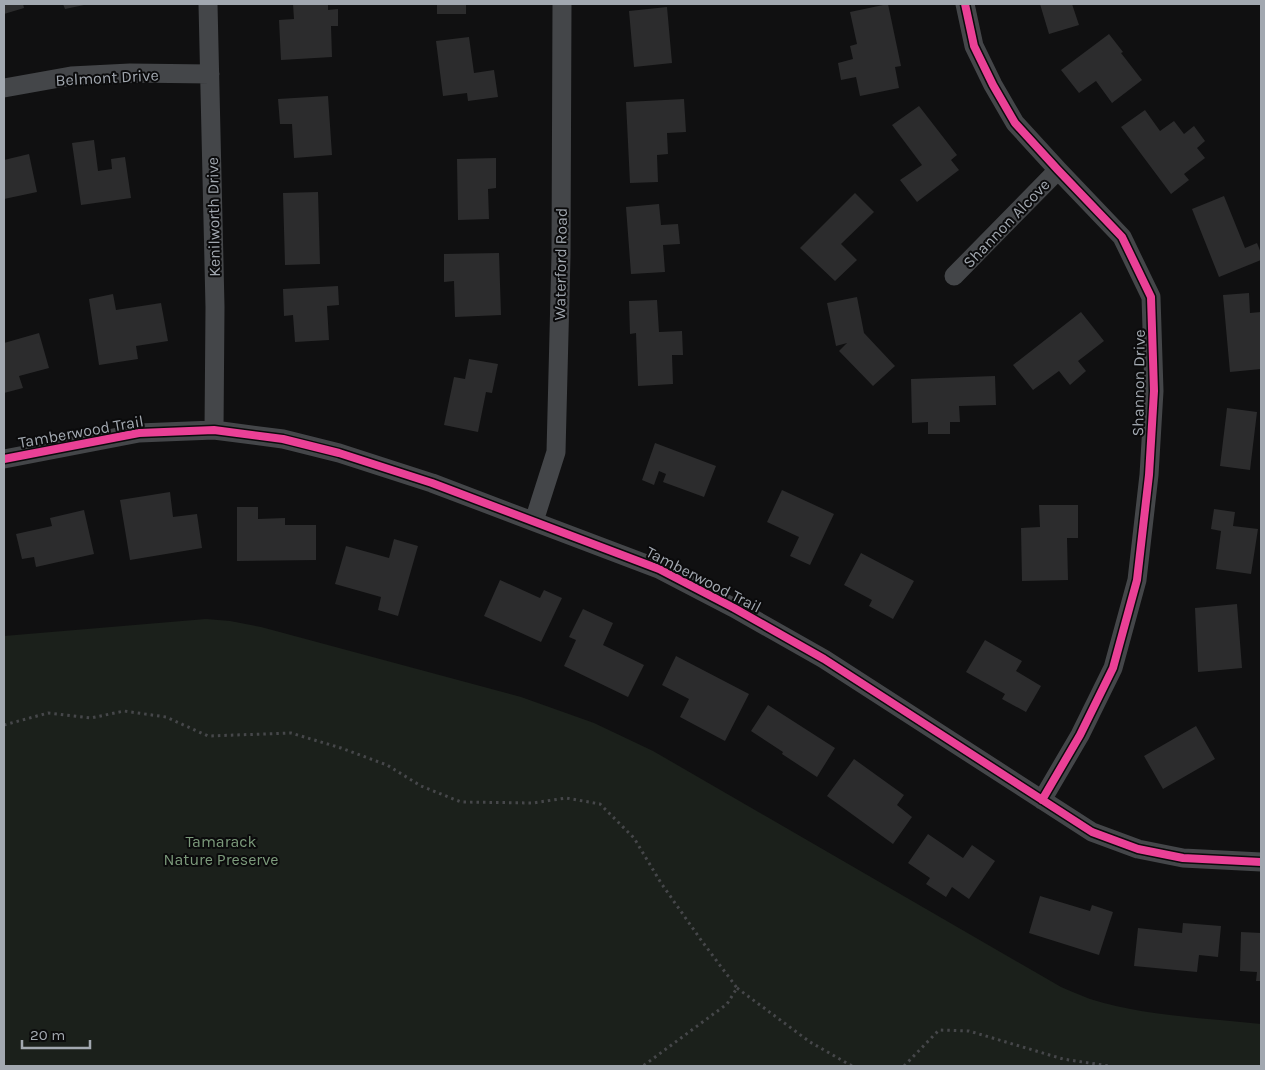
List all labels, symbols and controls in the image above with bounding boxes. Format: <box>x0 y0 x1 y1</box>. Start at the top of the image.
street label: Belmont Drive <box>55 65 159 90</box>
street label: Kenilworth Drive <box>203 157 224 277</box>
street label: Shannon Alcove <box>959 175 1054 272</box>
street label: Waterford Road <box>550 207 571 321</box>
street label: Shannon Drive <box>1128 329 1149 437</box>
street label: Tamberwood Trail <box>17 411 145 452</box>
street label: Tamberwood Trail <box>643 542 765 617</box>
park label: Tamarack Nature Preserve <box>164 832 278 869</box>
scale bar <box>22 1018 90 1050</box>
text: 20 m <box>30 1026 65 1044</box>

